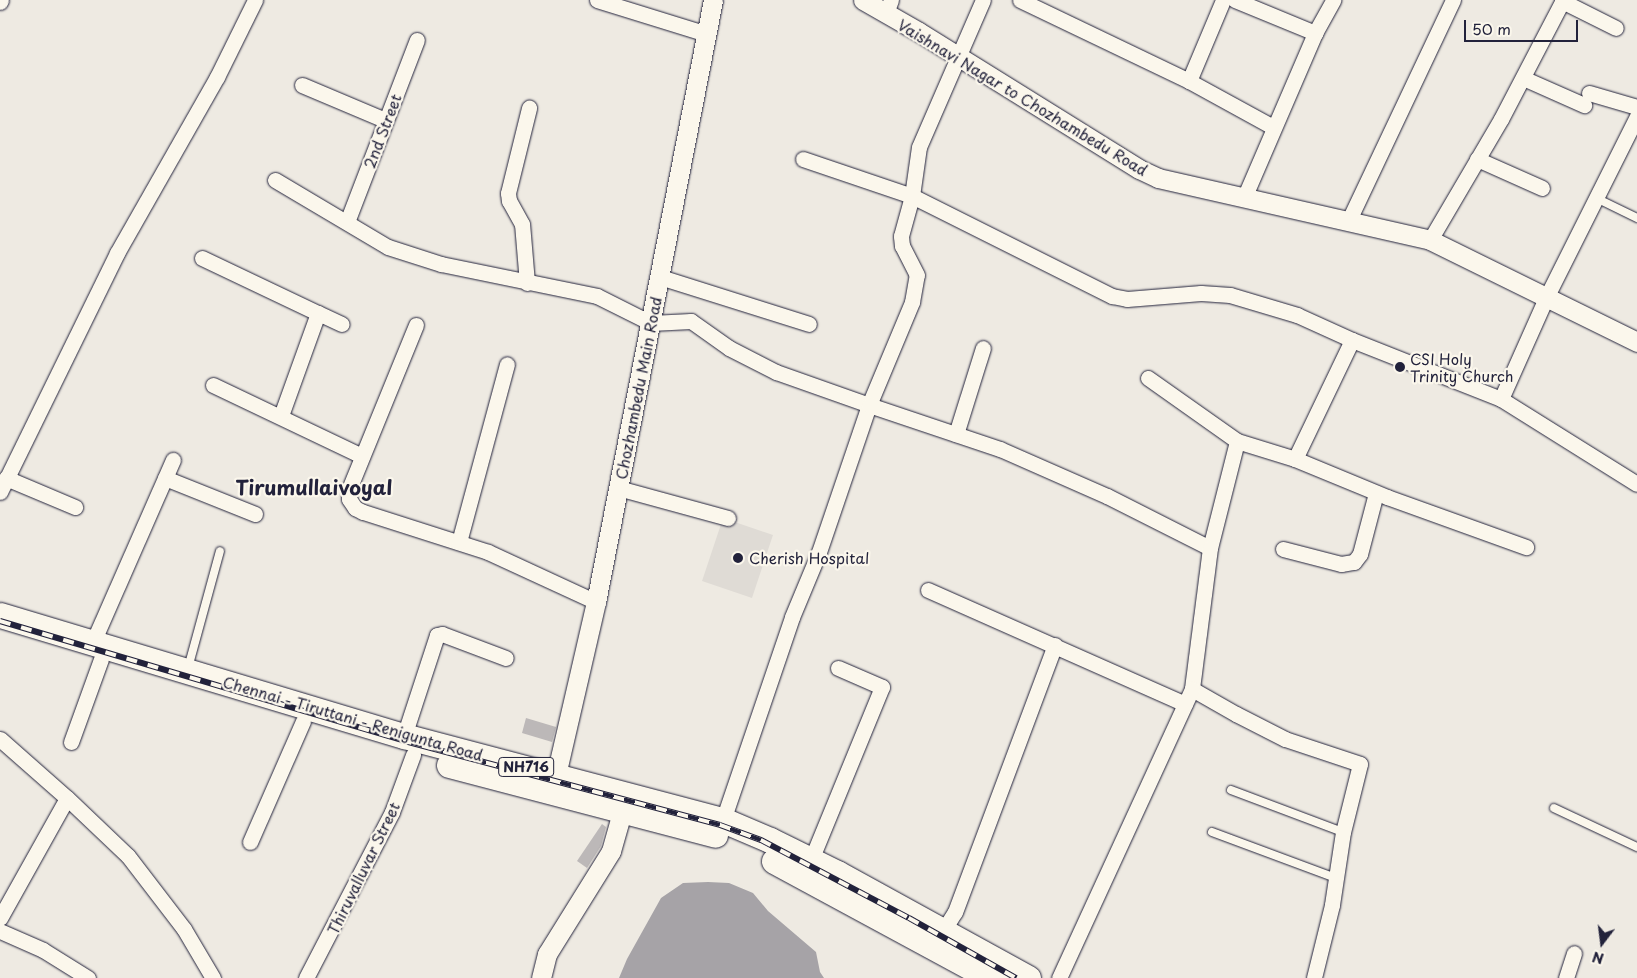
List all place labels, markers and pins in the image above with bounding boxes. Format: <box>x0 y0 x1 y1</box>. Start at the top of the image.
place label: CSI Holy Trinity Church <box>1410 349 1514 384</box>
marker: CSI Holy Trinity Church <box>1394 361 1406 373</box>
place label: Cherish Hospital <box>749 549 869 567</box>
marker: Cherish Hospital <box>731 551 745 565</box>

